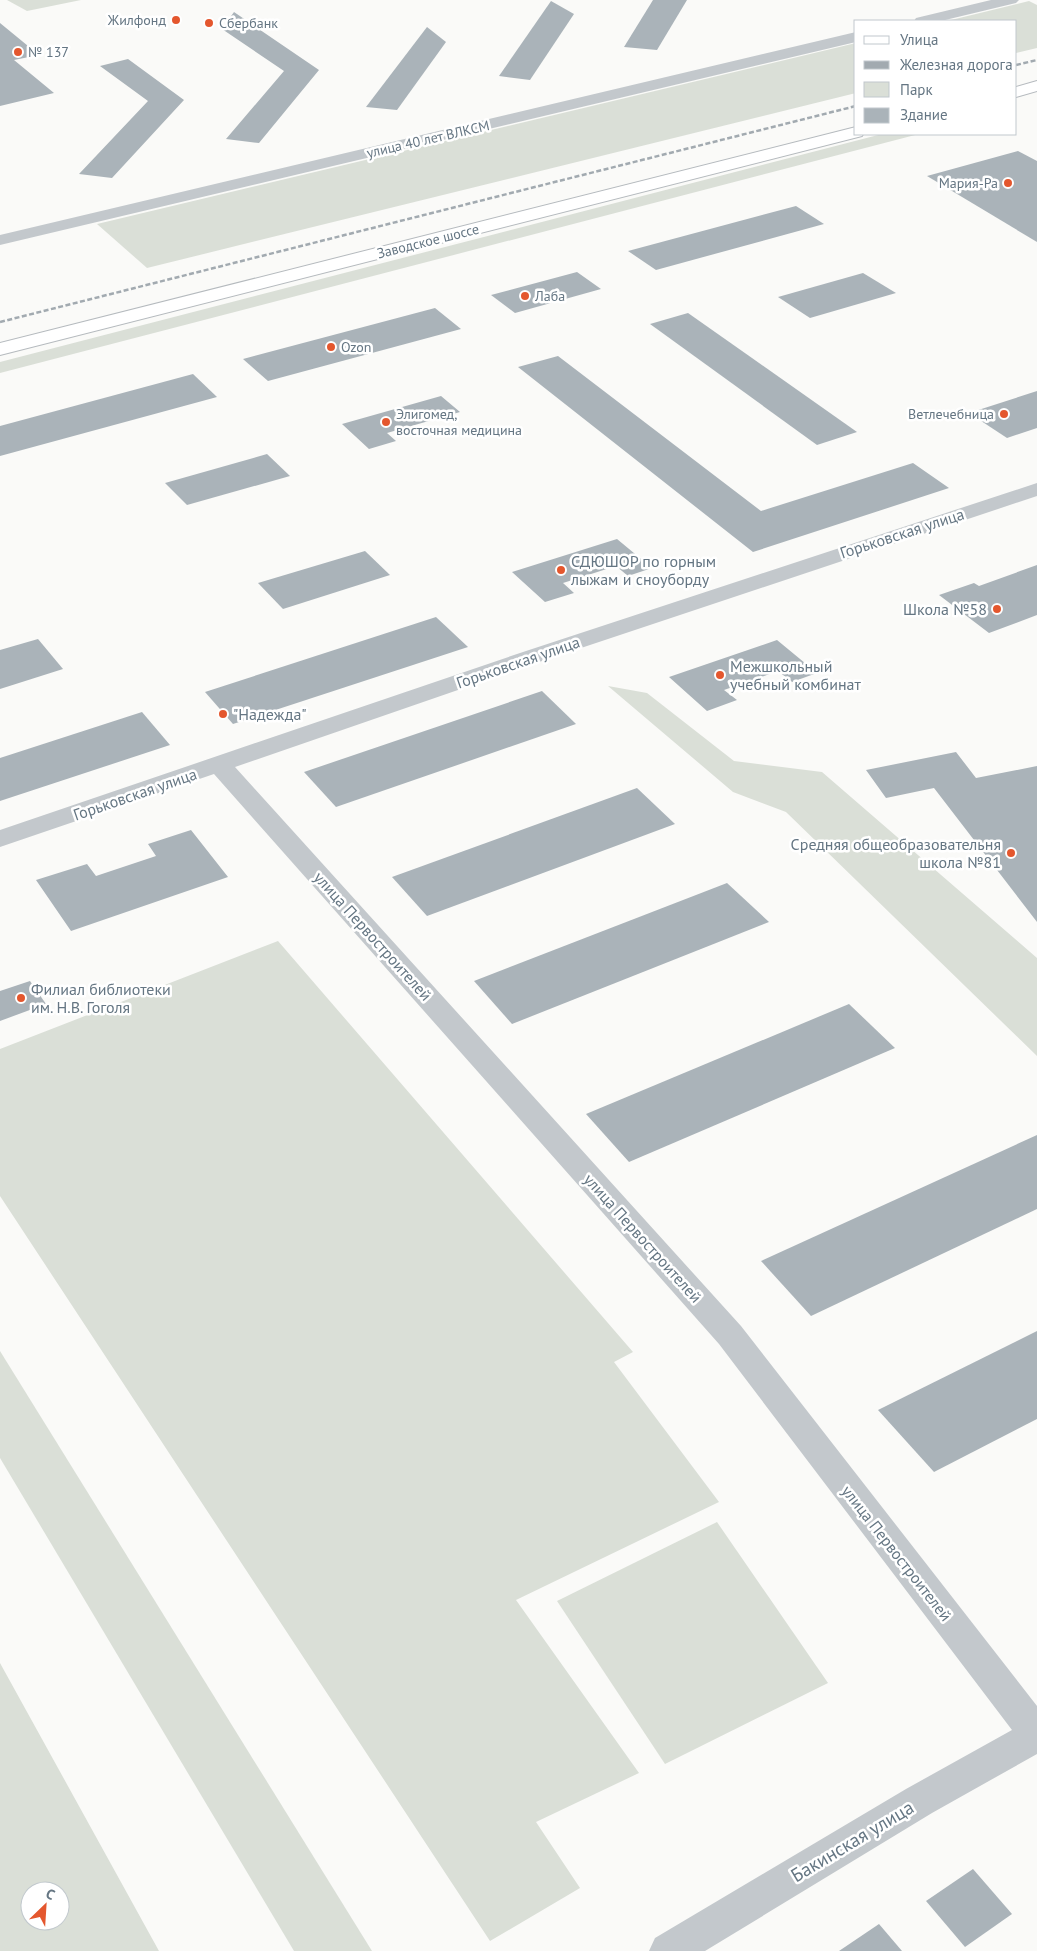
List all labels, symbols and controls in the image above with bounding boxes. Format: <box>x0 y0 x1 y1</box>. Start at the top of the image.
place label: Жилфонд <box>107 11 166 29</box>
marker: Жилфонд <box>170 14 182 26</box>
place label: Сбербанк <box>219 14 278 32</box>
marker: Сбербанк <box>203 17 215 29</box>
legend <box>854 20 1017 135</box>
text: Улица <box>900 30 938 49</box>
place label: № 137 <box>28 43 69 61</box>
marker: № 137 <box>12 46 24 58</box>
text: Железная дорога <box>899 55 1013 74</box>
text: Парк <box>900 80 933 99</box>
text: Здание <box>900 105 948 124</box>
street label: улица 40 лет ВЛКСМ <box>365 116 491 162</box>
place label: Мария-Ра <box>939 174 998 192</box>
marker: Мария-Ра <box>1002 177 1014 189</box>
street label: Заводское шоссе <box>375 220 481 262</box>
place label: Лаба <box>534 287 565 305</box>
marker: Лаба <box>519 290 531 302</box>
place label: Ozon <box>341 338 371 356</box>
marker: Ozon <box>325 341 337 353</box>
place label: Элигомед, восточная медицина <box>396 405 522 439</box>
place label: Ветлечебница <box>908 405 994 423</box>
marker: Ветлечебница <box>998 408 1010 420</box>
marker: Элигомед, восточная медицина <box>380 416 392 428</box>
street label: Горьковская улица <box>837 503 967 563</box>
place label: СДЮШОР по горным лыжам и сноуборду <box>570 551 716 589</box>
marker: СДЮШОР по горным лыжам и сноуборду <box>555 564 567 576</box>
place label: Школа №58 <box>903 599 987 619</box>
marker: Школа №58 <box>991 603 1003 615</box>
street label: Горьковская улица <box>454 631 582 693</box>
place label: Межшкольный учебный комбинат <box>730 656 861 694</box>
marker: Межшкольный учебный комбинат <box>714 669 726 681</box>
place label: "Надежда" <box>233 704 307 724</box>
marker: "Надежда" <box>217 708 229 720</box>
street label: Горьковская улица <box>71 763 199 825</box>
place label: Средняя общеобразовательня школа №81 <box>791 834 1001 872</box>
marker: Средняя общеобразовательня школа №81 <box>1005 847 1017 859</box>
street label: улица Первостроителей <box>310 867 436 1005</box>
place label: Филиал библиотеки им. Н.В. Гоголя <box>31 979 171 1017</box>
marker: Филиал библиотеки им. Н.В. Гоголя <box>15 992 27 1004</box>
street label: улица Первостроителей <box>580 1169 706 1307</box>
street label: улица Первостроителей <box>838 1481 956 1625</box>
street label: Бакинская улица <box>786 1795 918 1887</box>
north arrow <box>20 1881 70 1931</box>
text: С <box>43 1884 58 1904</box>

